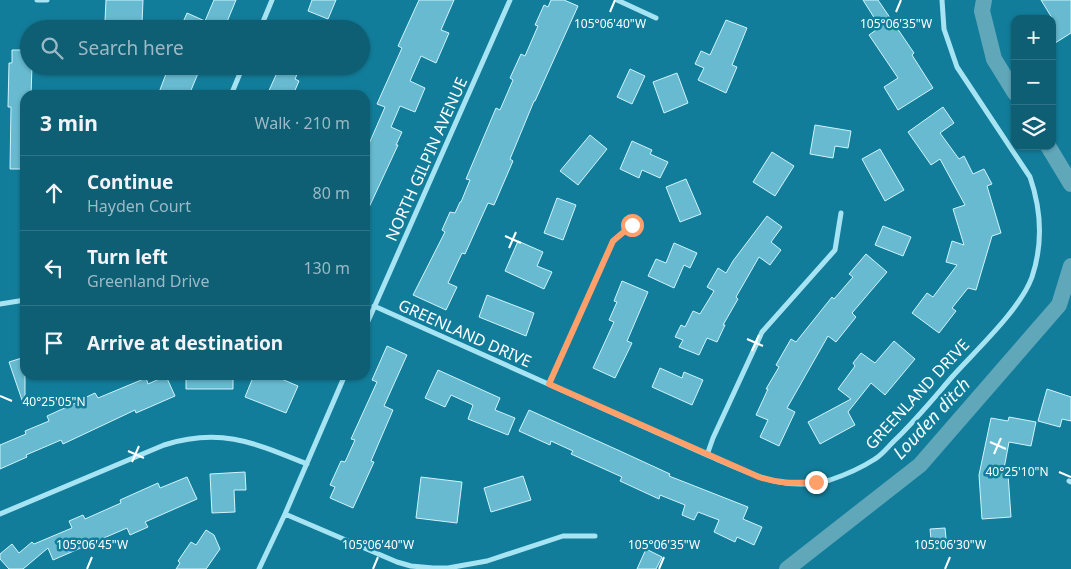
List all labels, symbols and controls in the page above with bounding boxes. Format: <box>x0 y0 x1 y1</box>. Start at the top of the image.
text: 105°06'40"W <box>574 15 646 32</box>
text: 105°06'35"W <box>860 15 932 32</box>
map controls <box>1011 15 1056 150</box>
button: + <box>1011 15 1056 60</box>
search box <box>20 20 370 75</box>
icon: search <box>38 34 66 62</box>
text: Search here <box>78 35 184 61</box>
button: − <box>1011 60 1056 105</box>
street label: NORTH GILPIN AVENUE <box>380 74 472 244</box>
button: layers <box>1011 105 1056 150</box>
text: 3 min <box>40 109 98 137</box>
text: Walk · 210 m <box>255 112 350 134</box>
text: Continue <box>87 169 173 195</box>
icon: ahead <box>40 179 68 207</box>
text: 80 m <box>313 182 350 204</box>
text: Hayden Court <box>87 195 191 217</box>
route start <box>621 214 644 237</box>
text: Turn left <box>87 244 168 270</box>
icon: left <box>40 254 68 282</box>
text: 130 m <box>303 257 350 279</box>
text: Greenland Drive <box>87 270 209 292</box>
street label: GREENLAND DRIVE <box>395 294 535 372</box>
icon: arrive <box>40 329 68 357</box>
text: Arrive at destination <box>87 330 283 356</box>
street label: GREENLAND DRIVE <box>860 334 974 454</box>
water label: Louden ditch <box>887 372 975 464</box>
text: 40°25'05"N <box>22 393 86 410</box>
text: 40°25'10"N <box>985 463 1049 480</box>
route end <box>805 471 828 494</box>
text: 105°06'45"W <box>56 536 128 553</box>
text: 105°06'40"W <box>342 536 414 553</box>
text: 105°06'35"W <box>628 536 700 553</box>
text: 105°06'30"W <box>914 536 986 553</box>

